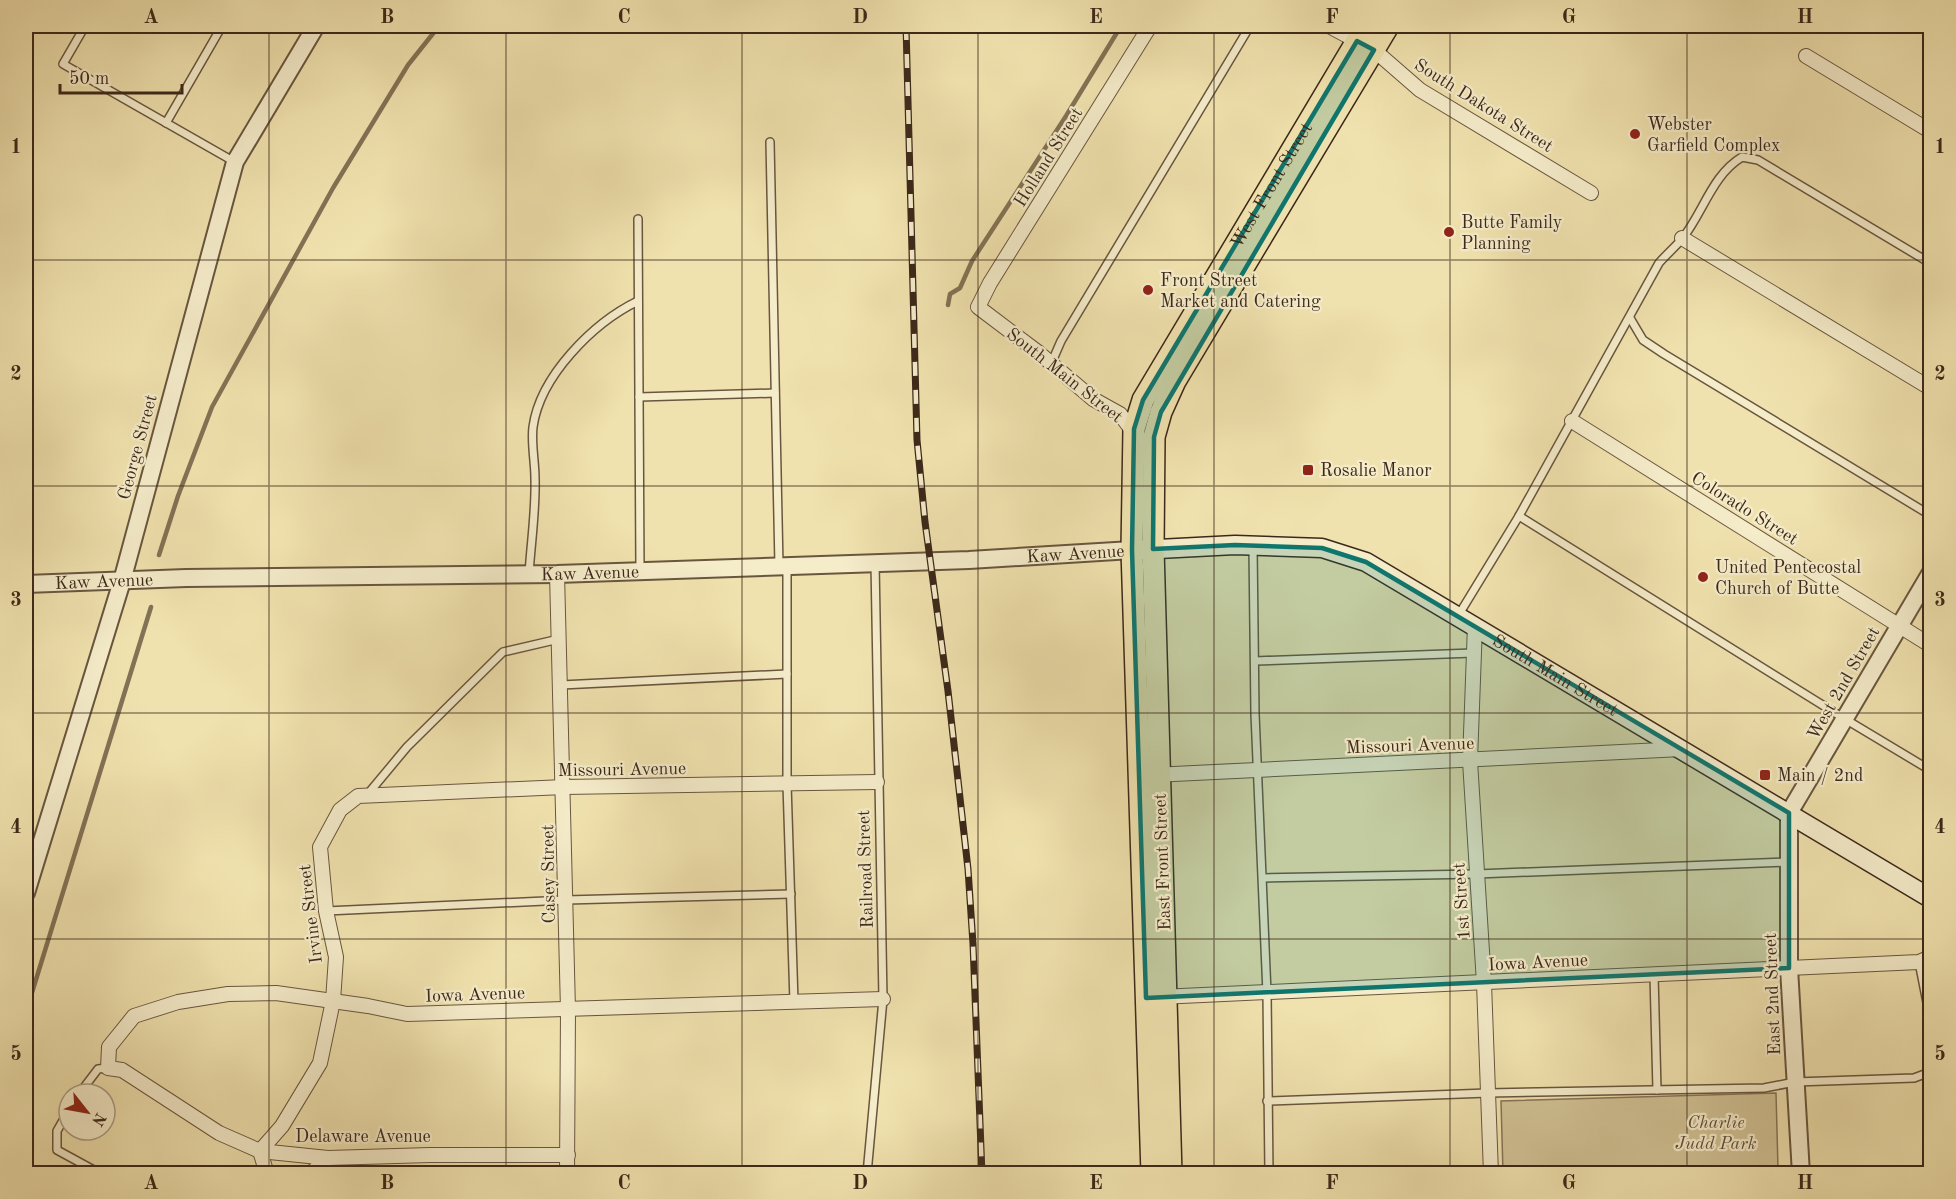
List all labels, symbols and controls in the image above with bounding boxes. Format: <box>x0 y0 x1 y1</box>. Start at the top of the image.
text: A <box>143 8 159 28</box>
text: B <box>380 8 394 28</box>
text: C <box>617 8 631 28</box>
text: D <box>852 8 868 28</box>
text: E <box>1089 8 1103 28</box>
text: F <box>1325 8 1339 28</box>
text: G <box>1562 8 1576 28</box>
text: H <box>1797 8 1813 28</box>
street label: South Dakota Street <box>1411 56 1556 156</box>
scale bar <box>60 57 182 95</box>
text: 50 m <box>69 70 109 88</box>
street label: Holland Street <box>1011 105 1087 210</box>
place label: Webster Garfield Complex <box>1647 116 1780 155</box>
street label: West Front Street <box>1228 120 1316 251</box>
marker: Webster Garfield Complex <box>1628 127 1642 141</box>
text: 1 <box>10 138 22 158</box>
text: 1 <box>1934 138 1946 158</box>
place label: Butte Family Planning <box>1461 214 1563 253</box>
marker: Butte Family Planning <box>1442 225 1456 239</box>
place label: Front Street Market and Catering <box>1160 272 1321 311</box>
marker: Front Street Market and Catering <box>1141 283 1155 297</box>
street label: South Main Street <box>1003 325 1126 427</box>
text: 2 <box>10 365 22 385</box>
text: 2 <box>1934 365 1946 385</box>
street label: George Street <box>115 393 161 502</box>
place label: Rosalie Manor <box>1320 462 1432 480</box>
marker: Rosalie Manor <box>1301 463 1315 477</box>
street label: Colorado Street <box>1688 469 1801 549</box>
street label: Kaw Avenue <box>1026 542 1125 566</box>
place label: United Pentecostal Church of Butte <box>1715 559 1861 598</box>
street label: Kaw Avenue <box>541 563 639 584</box>
marker: United Pentecostal Church of Butte <box>1696 570 1710 584</box>
street label: Kaw Avenue <box>55 571 153 593</box>
text: 3 <box>10 591 22 611</box>
text: 3 <box>1934 591 1946 611</box>
street label: West 2nd Street <box>1804 624 1883 743</box>
street label: South Main Street <box>1489 632 1621 720</box>
street label: Missouri Avenue <box>1345 735 1475 757</box>
street label: Missouri Avenue <box>558 760 686 780</box>
place label: Main / 2nd <box>1777 767 1863 785</box>
marker: Main / 2nd <box>1758 768 1772 782</box>
street label: East Front Street <box>1152 793 1174 931</box>
street label: Railroad Street <box>855 809 877 929</box>
text: 4 <box>10 818 22 838</box>
text: 4 <box>1934 818 1946 838</box>
street label: Casey Street <box>539 824 559 924</box>
street label: 1st Street <box>1450 862 1474 940</box>
street label: Irvine Street <box>296 863 326 964</box>
street label: East 2nd Street <box>1762 932 1784 1056</box>
street label: Iowa Avenue <box>1488 951 1589 975</box>
street label: Iowa Avenue <box>425 984 525 1006</box>
text: 5 <box>10 1044 22 1065</box>
text: 5 <box>1934 1044 1946 1065</box>
north arrow <box>57 1082 117 1142</box>
text: N <box>88 1109 108 1129</box>
park label: Charlie Judd Park <box>1675 1114 1757 1153</box>
street label: Delaware Avenue <box>295 1128 431 1146</box>
text: A <box>143 1174 159 1194</box>
text: B <box>380 1174 394 1194</box>
text: C <box>617 1174 631 1194</box>
text: D <box>852 1174 868 1194</box>
text: E <box>1089 1174 1103 1194</box>
text: F <box>1325 1174 1339 1194</box>
text: G <box>1562 1174 1576 1194</box>
text: H <box>1797 1174 1813 1194</box>

